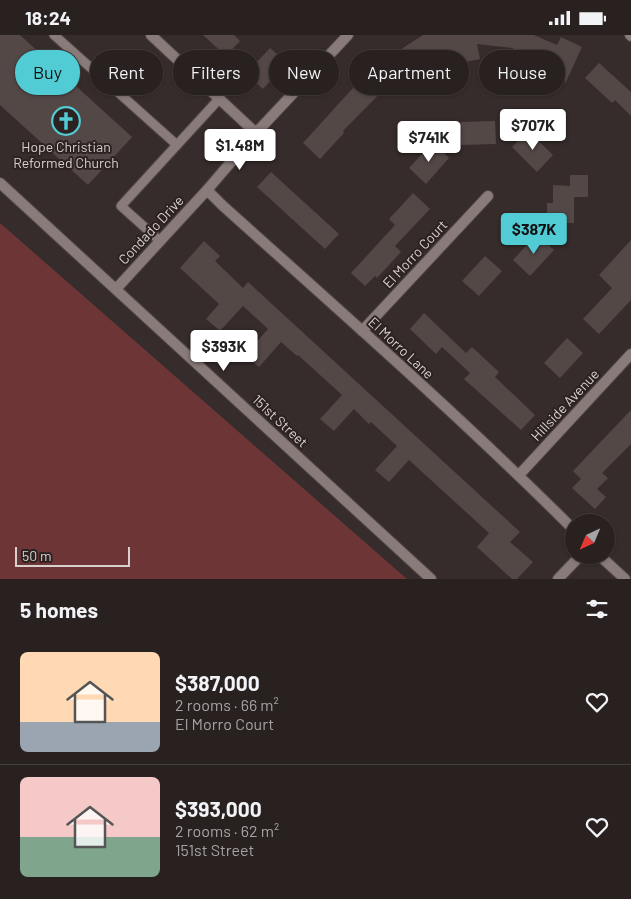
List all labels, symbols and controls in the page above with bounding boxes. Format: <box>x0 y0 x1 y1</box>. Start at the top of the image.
text: 18:24 <box>25 6 71 29</box>
chip: Buy <box>15 50 80 95</box>
chip: Rent <box>90 50 163 95</box>
chip: Filters <box>173 50 259 95</box>
chip: New <box>269 50 339 95</box>
chip: Apartment <box>349 50 469 95</box>
chip: House <box>479 50 565 95</box>
church icon: Hope Christian Reformed Church <box>51 106 81 136</box>
pin: $707K <box>498 109 568 151</box>
text: $707K <box>511 115 555 134</box>
pin: $741K <box>394 121 464 163</box>
text: $741K <box>409 127 449 146</box>
pin: $1.48M <box>199 129 281 171</box>
text: $1.48M <box>216 135 264 154</box>
place label: Hope Christian Reformed Church <box>13 138 119 171</box>
street label: Condado Drive <box>115 192 187 268</box>
pin: $387K <box>499 213 569 255</box>
street label: El Morro Court <box>379 216 450 291</box>
text: $387K <box>512 219 556 238</box>
street label: El Morro Lane <box>365 313 437 382</box>
pin: $393K <box>189 329 259 372</box>
text: $393K <box>202 336 246 355</box>
street label: Hillside Avenue <box>527 365 602 444</box>
street label: 151st Street <box>249 391 312 451</box>
north arrow <box>565 514 615 564</box>
map controls <box>565 514 615 564</box>
scale bar <box>15 544 130 567</box>
text: 50 m <box>22 547 51 564</box>
icon: filters <box>583 595 611 623</box>
text: 5 homes <box>20 597 98 622</box>
text: $387,000 <box>175 670 260 695</box>
icon: home <box>60 672 120 732</box>
icon: heart <box>583 688 611 716</box>
text: 2 rooms · 66 m² <box>175 695 279 714</box>
text: El Morro Court <box>175 714 274 733</box>
text: $393,000 <box>175 796 262 821</box>
icon: home <box>60 797 120 857</box>
icon: heart <box>583 813 611 841</box>
text: 2 rooms · 62 m² <box>175 821 279 840</box>
text: 151st Street <box>175 840 254 859</box>

